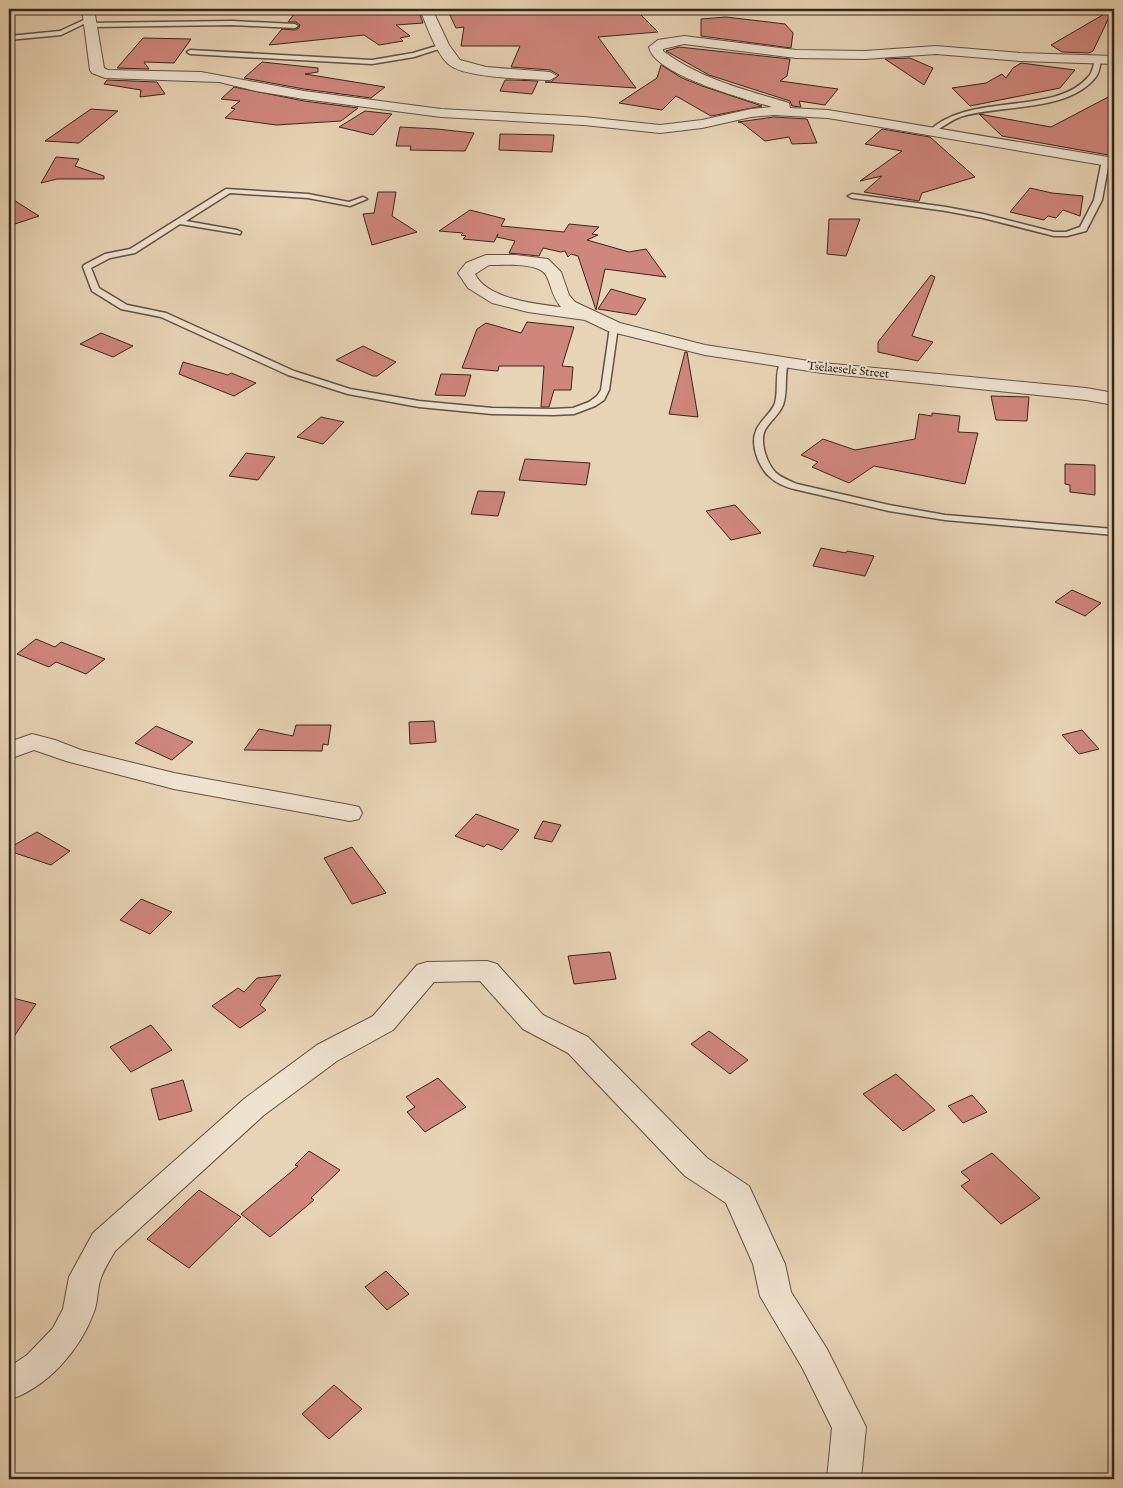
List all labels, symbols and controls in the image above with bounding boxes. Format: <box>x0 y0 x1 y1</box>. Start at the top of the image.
street label: Tselaesele Street <box>806 358 890 382</box>

